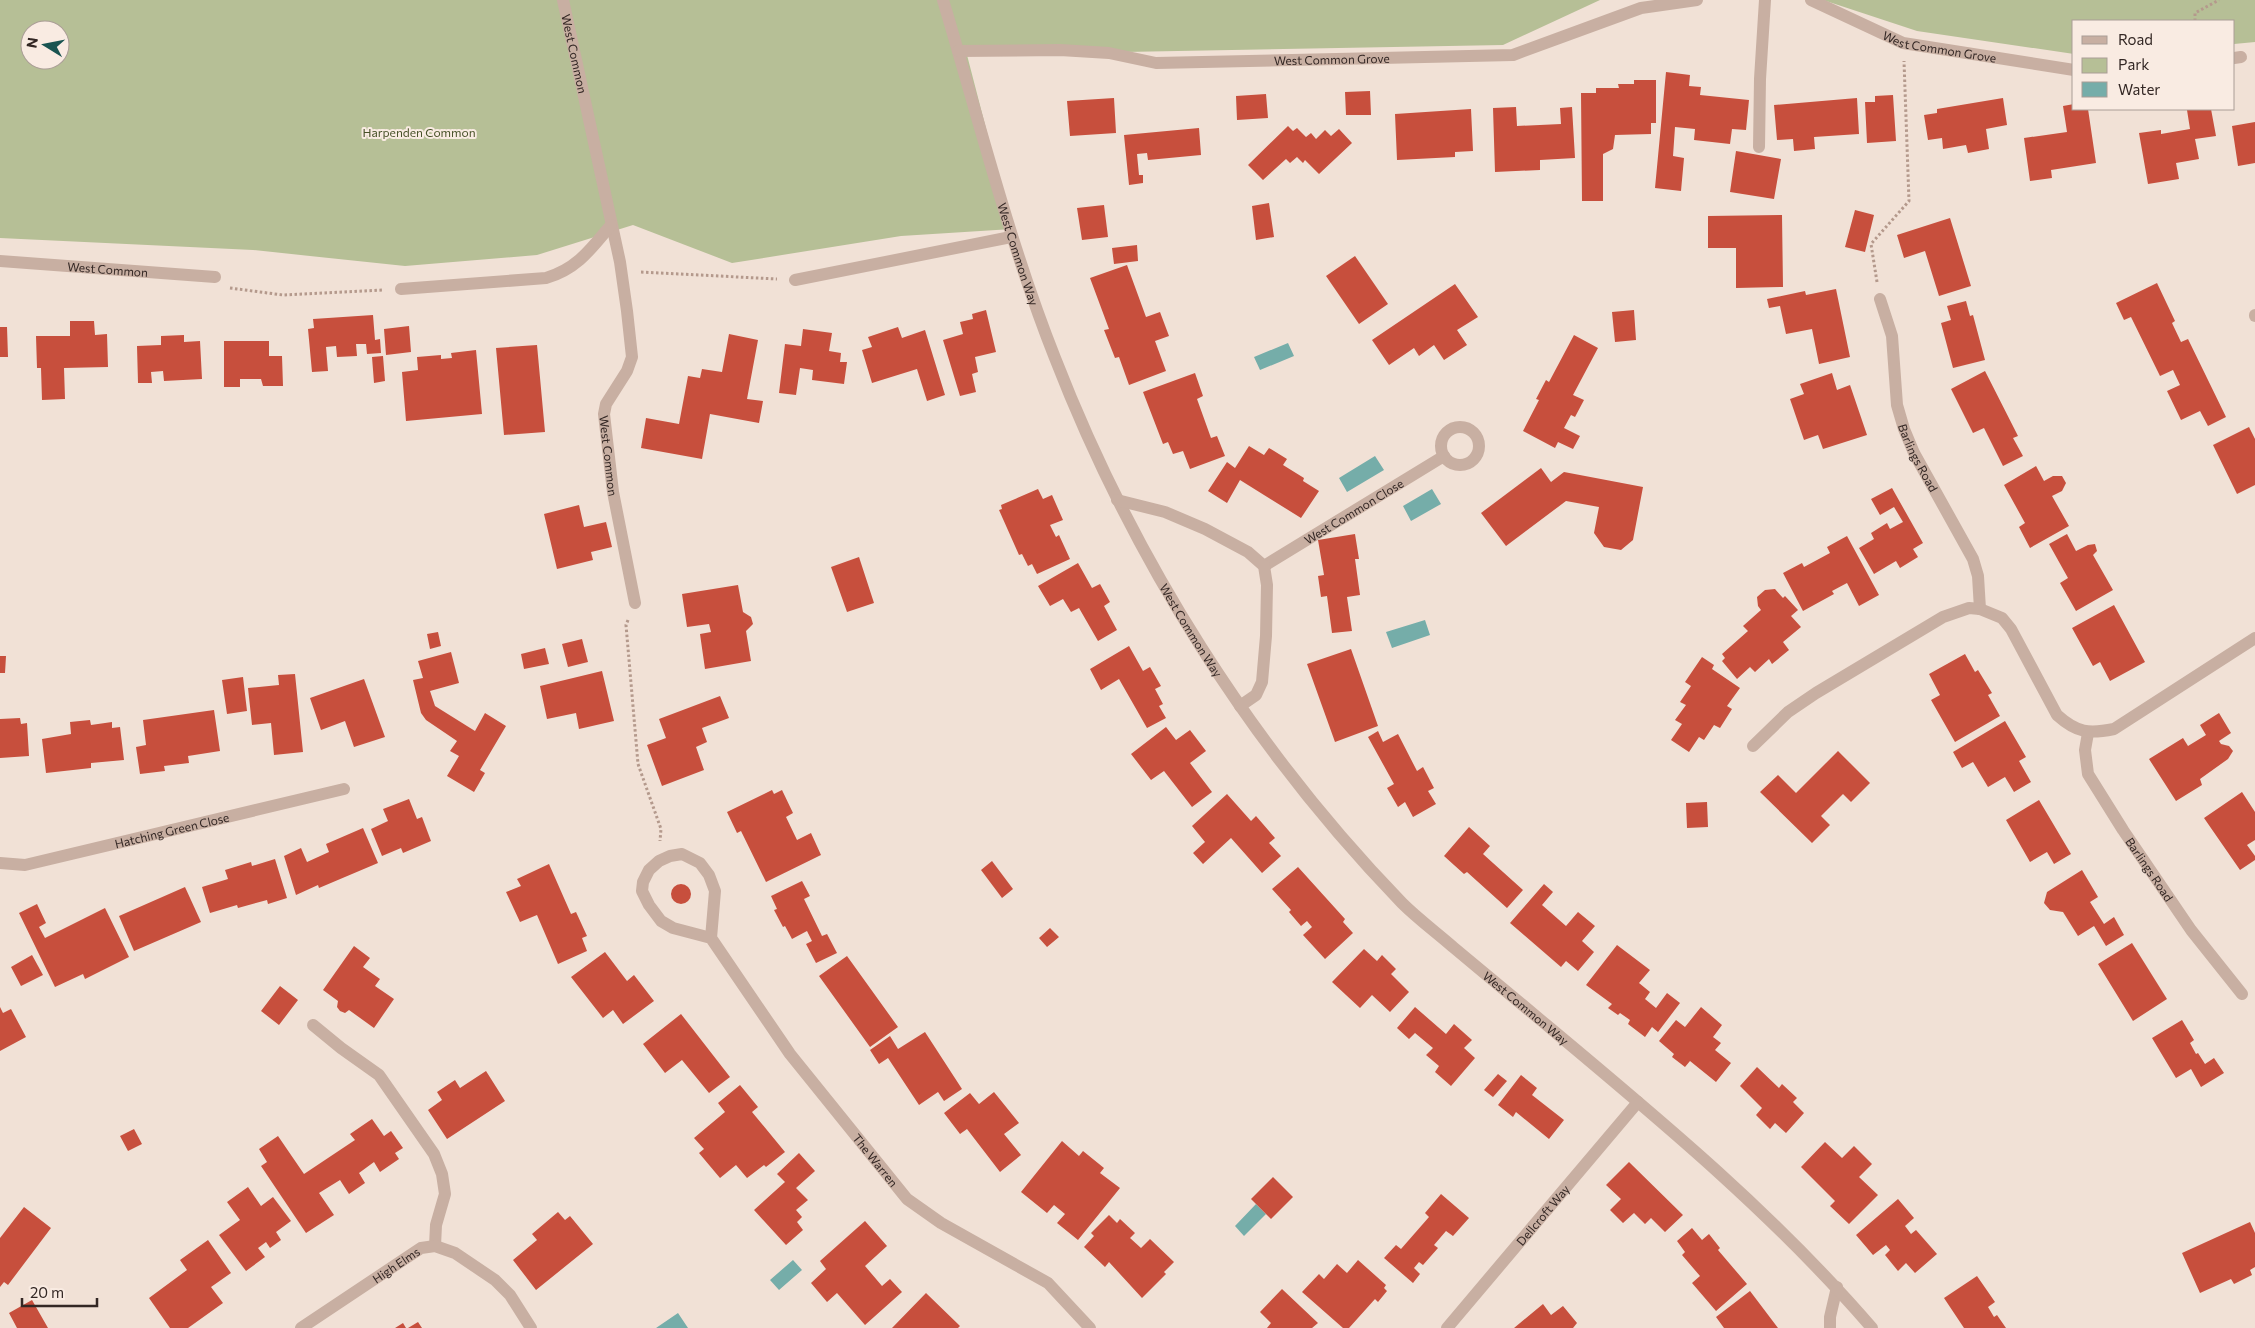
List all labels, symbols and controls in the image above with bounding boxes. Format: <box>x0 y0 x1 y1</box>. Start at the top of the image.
street label: West Common <box>559 13 590 95</box>
north arrow <box>20 20 70 70</box>
legend <box>2072 20 2235 110</box>
street label: West Common Grove <box>1881 28 1997 65</box>
text: Road <box>2118 30 2153 48</box>
text: N <box>22 36 41 49</box>
street label: West Common Grove <box>1274 51 1390 67</box>
text: Park <box>2118 55 2149 73</box>
text: Water <box>2118 80 2160 98</box>
park label: Harpenden Common <box>362 125 476 139</box>
street label: West Common Way <box>995 201 1042 307</box>
street label: West Common <box>67 259 149 279</box>
street label: West Common <box>597 415 621 497</box>
street label: Barlings Road <box>1896 422 1941 494</box>
street label: West Common Close <box>1302 476 1406 547</box>
street label: West Common Way <box>1157 581 1225 679</box>
street label: Hatching Green Close <box>113 810 230 850</box>
street label: Barlings Road <box>2123 835 2176 904</box>
street label: West Common Way <box>1480 968 1572 1048</box>
street label: The Warren <box>850 1131 901 1189</box>
street label: Dellcroft Way <box>1513 1182 1572 1248</box>
street label: High Elms <box>370 1244 422 1286</box>
scale bar <box>22 1276 98 1308</box>
text: 20 m <box>30 1283 64 1301</box>

